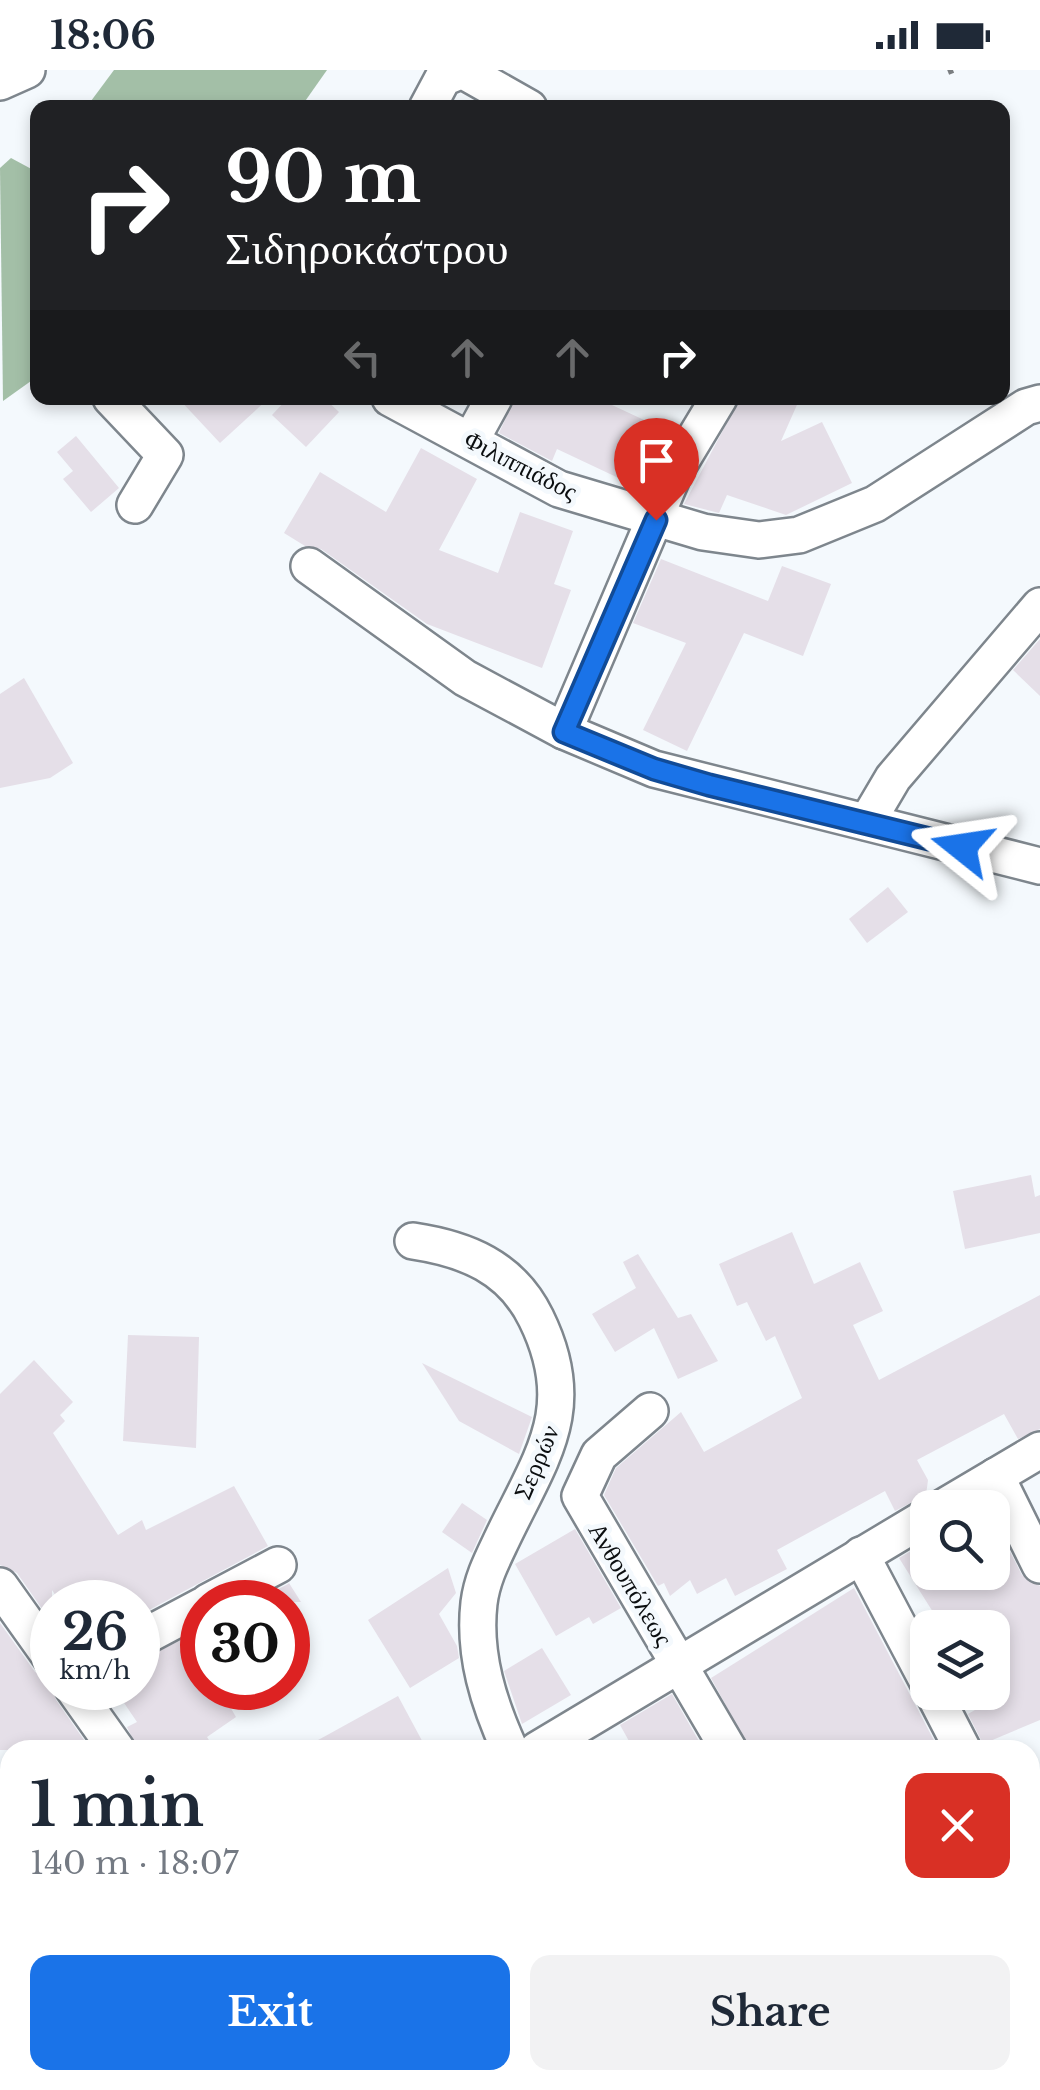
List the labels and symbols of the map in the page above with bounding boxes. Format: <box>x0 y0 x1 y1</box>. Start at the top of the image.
pin <box>614 418 699 521</box>
street label: Φιλιππιάδος <box>459 424 583 507</box>
position arrow <box>910 795 1014 899</box>
street label: Σερρών <box>507 1420 566 1504</box>
street label: Ανθουπόλεως <box>582 1517 680 1652</box>
speed limit sign: 30 <box>180 1580 310 1710</box>

